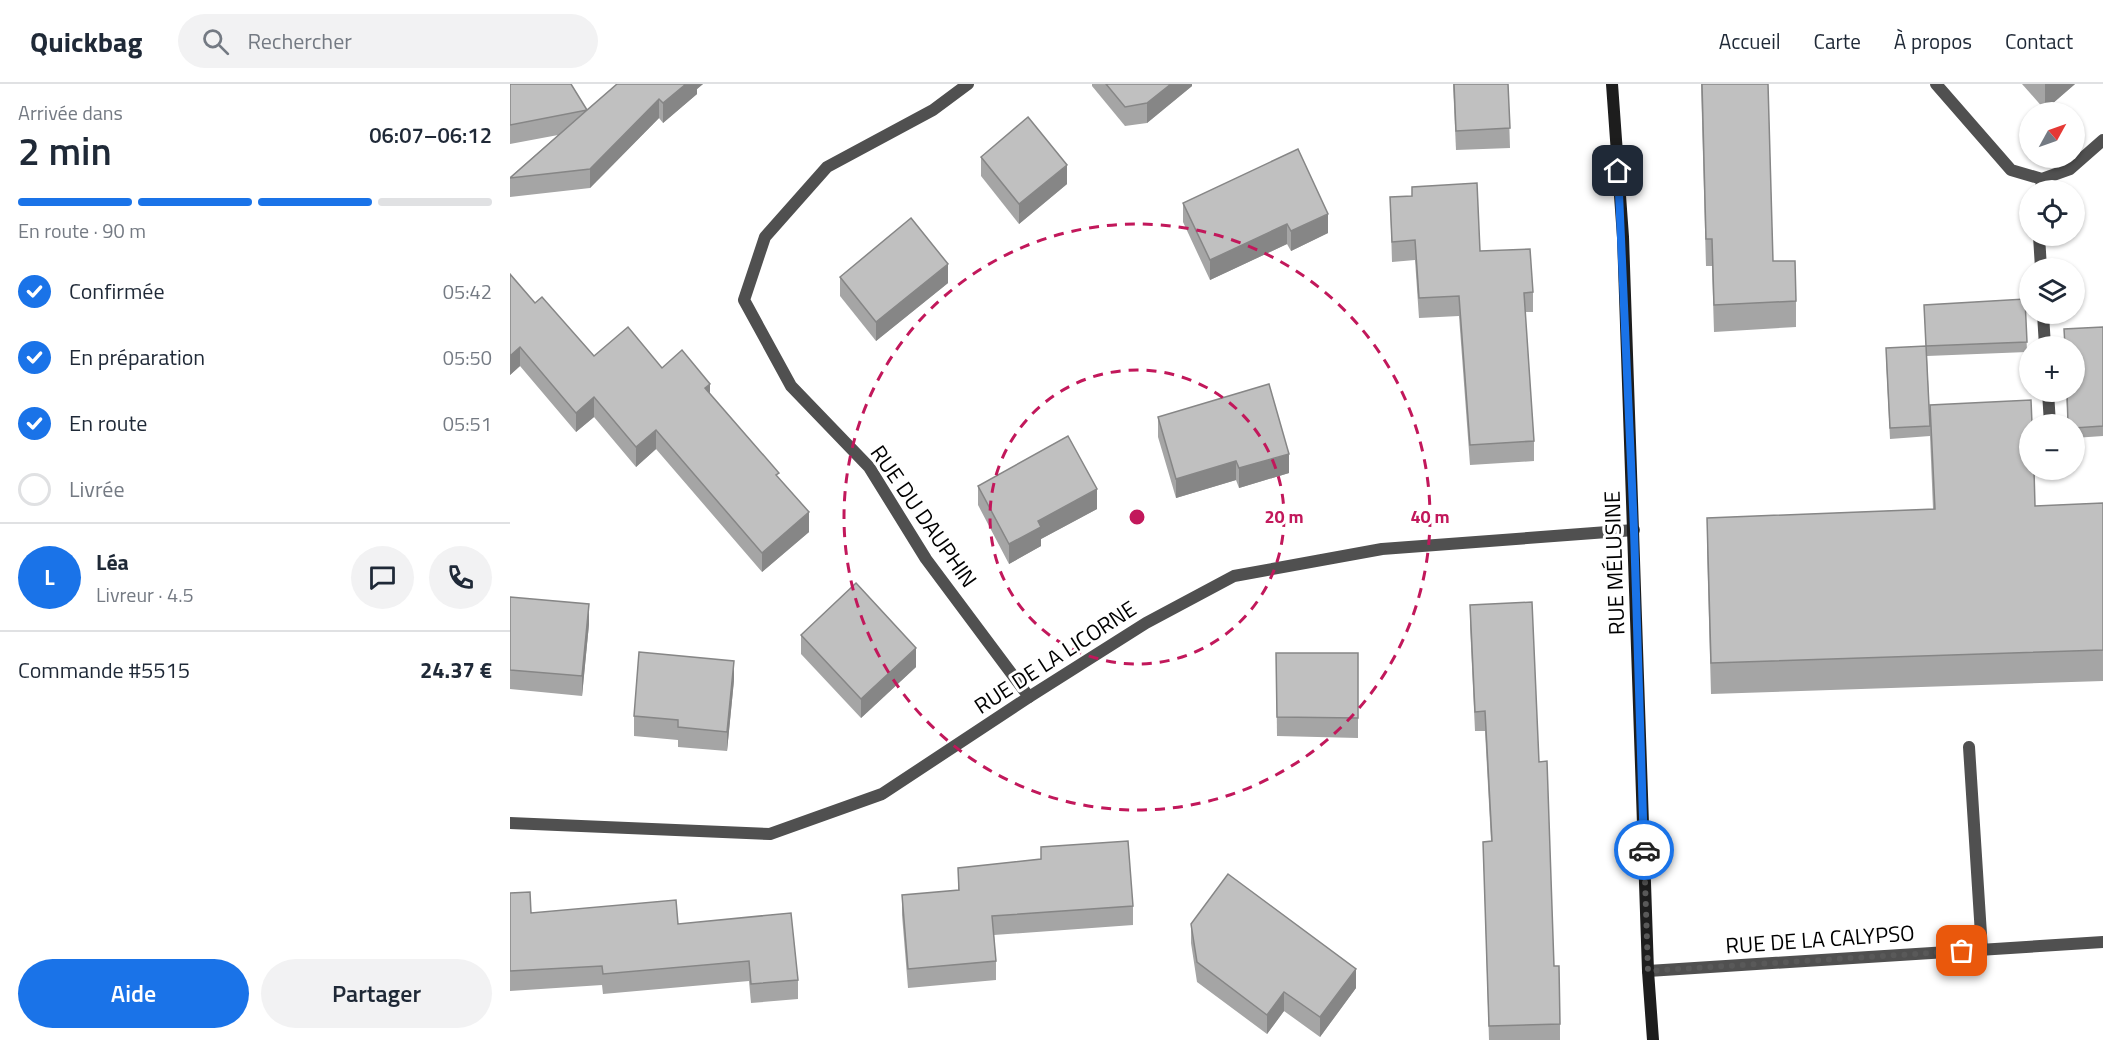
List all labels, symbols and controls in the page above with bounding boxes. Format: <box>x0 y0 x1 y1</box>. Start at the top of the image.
search box <box>178 14 598 68</box>
text: Quickbag <box>30 20 142 63</box>
text: Rechercher <box>247 24 352 58</box>
icon: search <box>199 25 232 58</box>
text: Accueil <box>1719 25 1781 57</box>
text: Carte <box>1814 25 1861 57</box>
text: À propos <box>1894 25 1972 57</box>
text: Contact <box>2005 25 2073 57</box>
text: Arrivée dans <box>18 97 123 128</box>
north arrow <box>2019 102 2085 168</box>
map controls <box>2019 102 2085 480</box>
text: 06:07–06:12 <box>369 118 492 152</box>
text: 2 min <box>18 121 112 180</box>
pin <box>1592 145 1643 196</box>
icon: home <box>1601 154 1634 187</box>
button: locate <box>2019 180 2085 246</box>
text: En route · 90 m <box>18 215 146 246</box>
button: layers <box>2019 258 2085 324</box>
text: Confirmée <box>69 274 165 308</box>
icon: check <box>18 275 51 308</box>
text: 05:42 <box>443 276 492 307</box>
button: + <box>2019 336 2085 402</box>
text: En préparation <box>69 340 205 374</box>
icon: check <box>18 341 51 374</box>
text: 05:50 <box>443 342 492 373</box>
text: En route <box>69 406 147 440</box>
icon: check <box>18 407 51 440</box>
text: 05:51 <box>443 408 492 439</box>
button: − <box>2019 414 2085 480</box>
street label: RUE DU DAUPHIN <box>862 438 986 594</box>
text: Livrée <box>69 472 125 506</box>
street label: RUE MÉLUSINE <box>1594 490 1634 636</box>
text: 20 m <box>1264 503 1304 530</box>
text: 40 m <box>1410 503 1450 530</box>
centre of rings <box>1127 507 1147 527</box>
text: Léa <box>96 545 129 579</box>
button: chat <box>351 546 414 609</box>
button: phone <box>429 546 492 609</box>
text: L <box>44 560 55 594</box>
text: Livreur · 4.5 <box>96 579 194 610</box>
street label: RUE DE LA LICORNE <box>967 592 1143 722</box>
text: Commande #5515 <box>18 653 190 687</box>
text: 24.37 € <box>420 653 492 687</box>
courier <box>1614 820 1674 880</box>
icon: car <box>1628 834 1661 867</box>
street label: RUE DE LA CALYPSO <box>1724 915 1916 963</box>
pin <box>1936 925 1987 976</box>
icon: bag <box>1945 934 1978 967</box>
button: Aide <box>18 959 249 1028</box>
button: Partager <box>261 959 492 1028</box>

